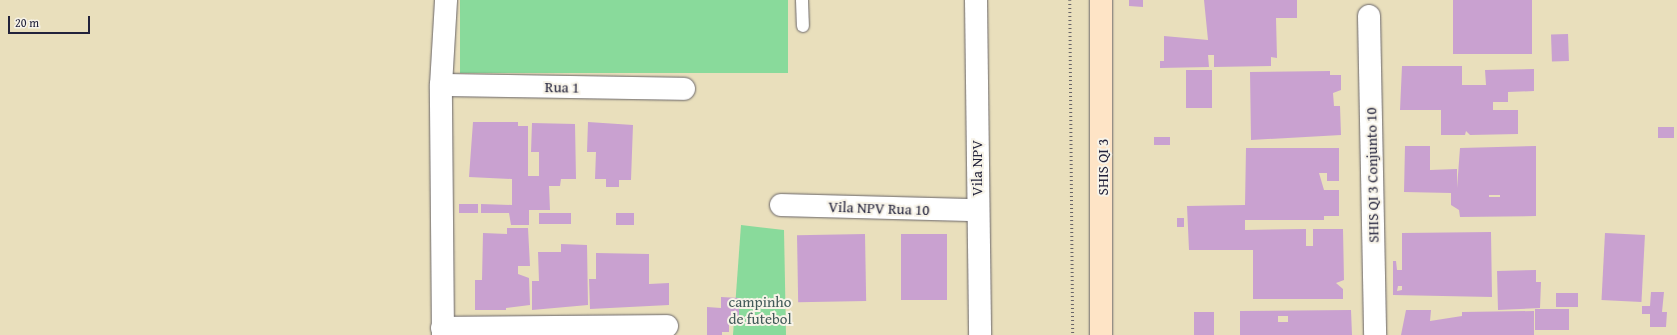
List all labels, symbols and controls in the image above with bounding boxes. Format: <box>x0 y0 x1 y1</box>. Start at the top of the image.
scale bar <box>10 8 92 34</box>
text: 20 m <box>15 14 39 31</box>
street label: Rua 1 <box>545 78 579 96</box>
street label: SHIS QI 3 Conjunto 10 <box>1362 107 1382 243</box>
street label: SHIS QI 3 <box>1094 139 1112 195</box>
street label: Vila NPV <box>968 140 986 196</box>
street label: Vila NPV Rua 10 <box>828 197 930 219</box>
park label: campinho de futebol <box>728 292 792 327</box>

